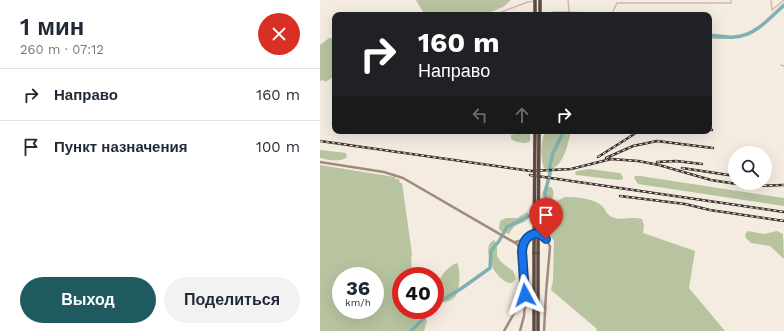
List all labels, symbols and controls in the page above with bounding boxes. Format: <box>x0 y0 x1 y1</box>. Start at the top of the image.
text: 1 мин <box>20 13 84 41</box>
button: close <box>258 13 300 55</box>
text: 160 m <box>418 26 500 59</box>
icon: right <box>352 28 404 80</box>
text: 260 m · 07:12 <box>20 42 104 57</box>
text: Направо <box>418 60 490 81</box>
icon: right <box>20 84 42 106</box>
text: Направо <box>54 86 118 104</box>
text: 160 m <box>256 86 300 104</box>
icon: left <box>469 104 491 126</box>
icon: ahead <box>511 104 533 126</box>
icon: right <box>553 104 575 126</box>
icon: arrive <box>20 136 42 158</box>
text: Пункт назначения <box>54 138 187 156</box>
text: 100 m <box>256 138 300 156</box>
map controls <box>728 146 772 190</box>
button: search <box>728 146 772 190</box>
pin <box>529 198 563 239</box>
icon: arrive <box>535 204 557 226</box>
speed limit sign: 40 <box>392 267 444 319</box>
position arrow <box>504 274 546 316</box>
text: 36 <box>346 276 370 300</box>
button: Выход <box>20 277 156 323</box>
button: Поделиться <box>164 277 300 323</box>
text: km/h <box>345 297 371 308</box>

